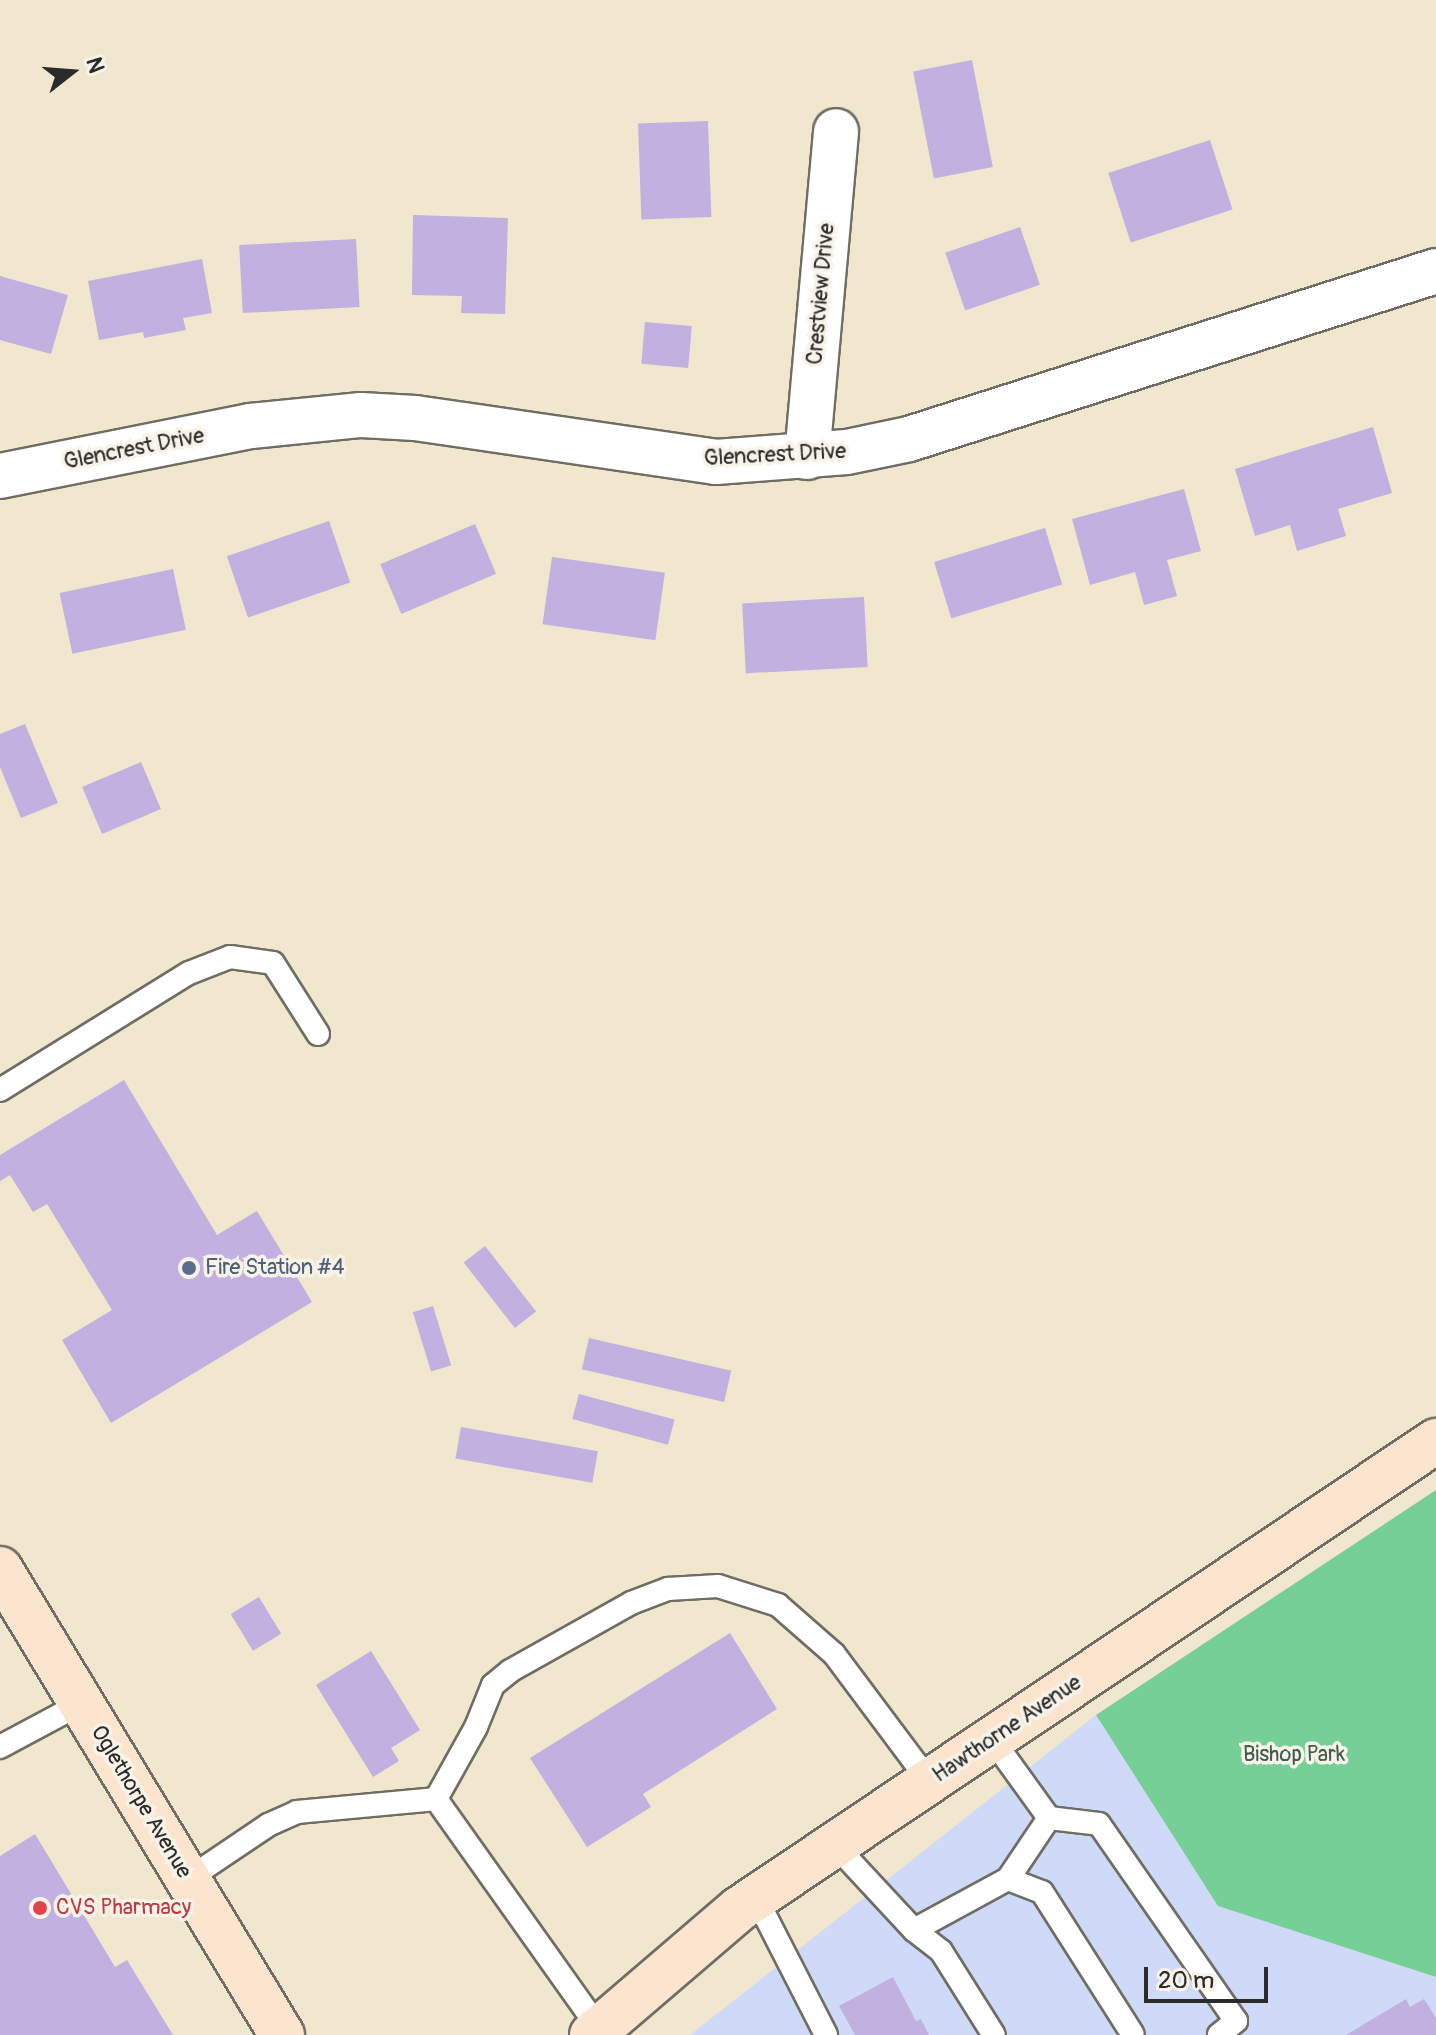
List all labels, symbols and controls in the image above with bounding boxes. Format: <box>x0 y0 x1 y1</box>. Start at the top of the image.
north arrow <box>32 32 112 112</box>
text: N <box>79 54 111 76</box>
street label: Crestview Drive <box>802 222 840 366</box>
street label: Glencrest Drive <box>62 422 206 476</box>
street label: Glencrest Drive <box>703 438 847 472</box>
place label: Fire Station #4 <box>205 1255 345 1281</box>
marker: Fire Station #4 <box>180 1259 198 1277</box>
street label: Hawthorne Avenue <box>928 1670 1086 1788</box>
street label: Oglethorpe Avenue <box>85 1721 197 1883</box>
park label: Bishop Park <box>1243 1742 1345 1768</box>
place label: CVS Pharmacy <box>56 1895 191 1921</box>
marker: CVS Pharmacy <box>31 1899 49 1917</box>
scale bar <box>1148 1951 1272 2001</box>
text: 20 m <box>1158 1966 1214 1995</box>

